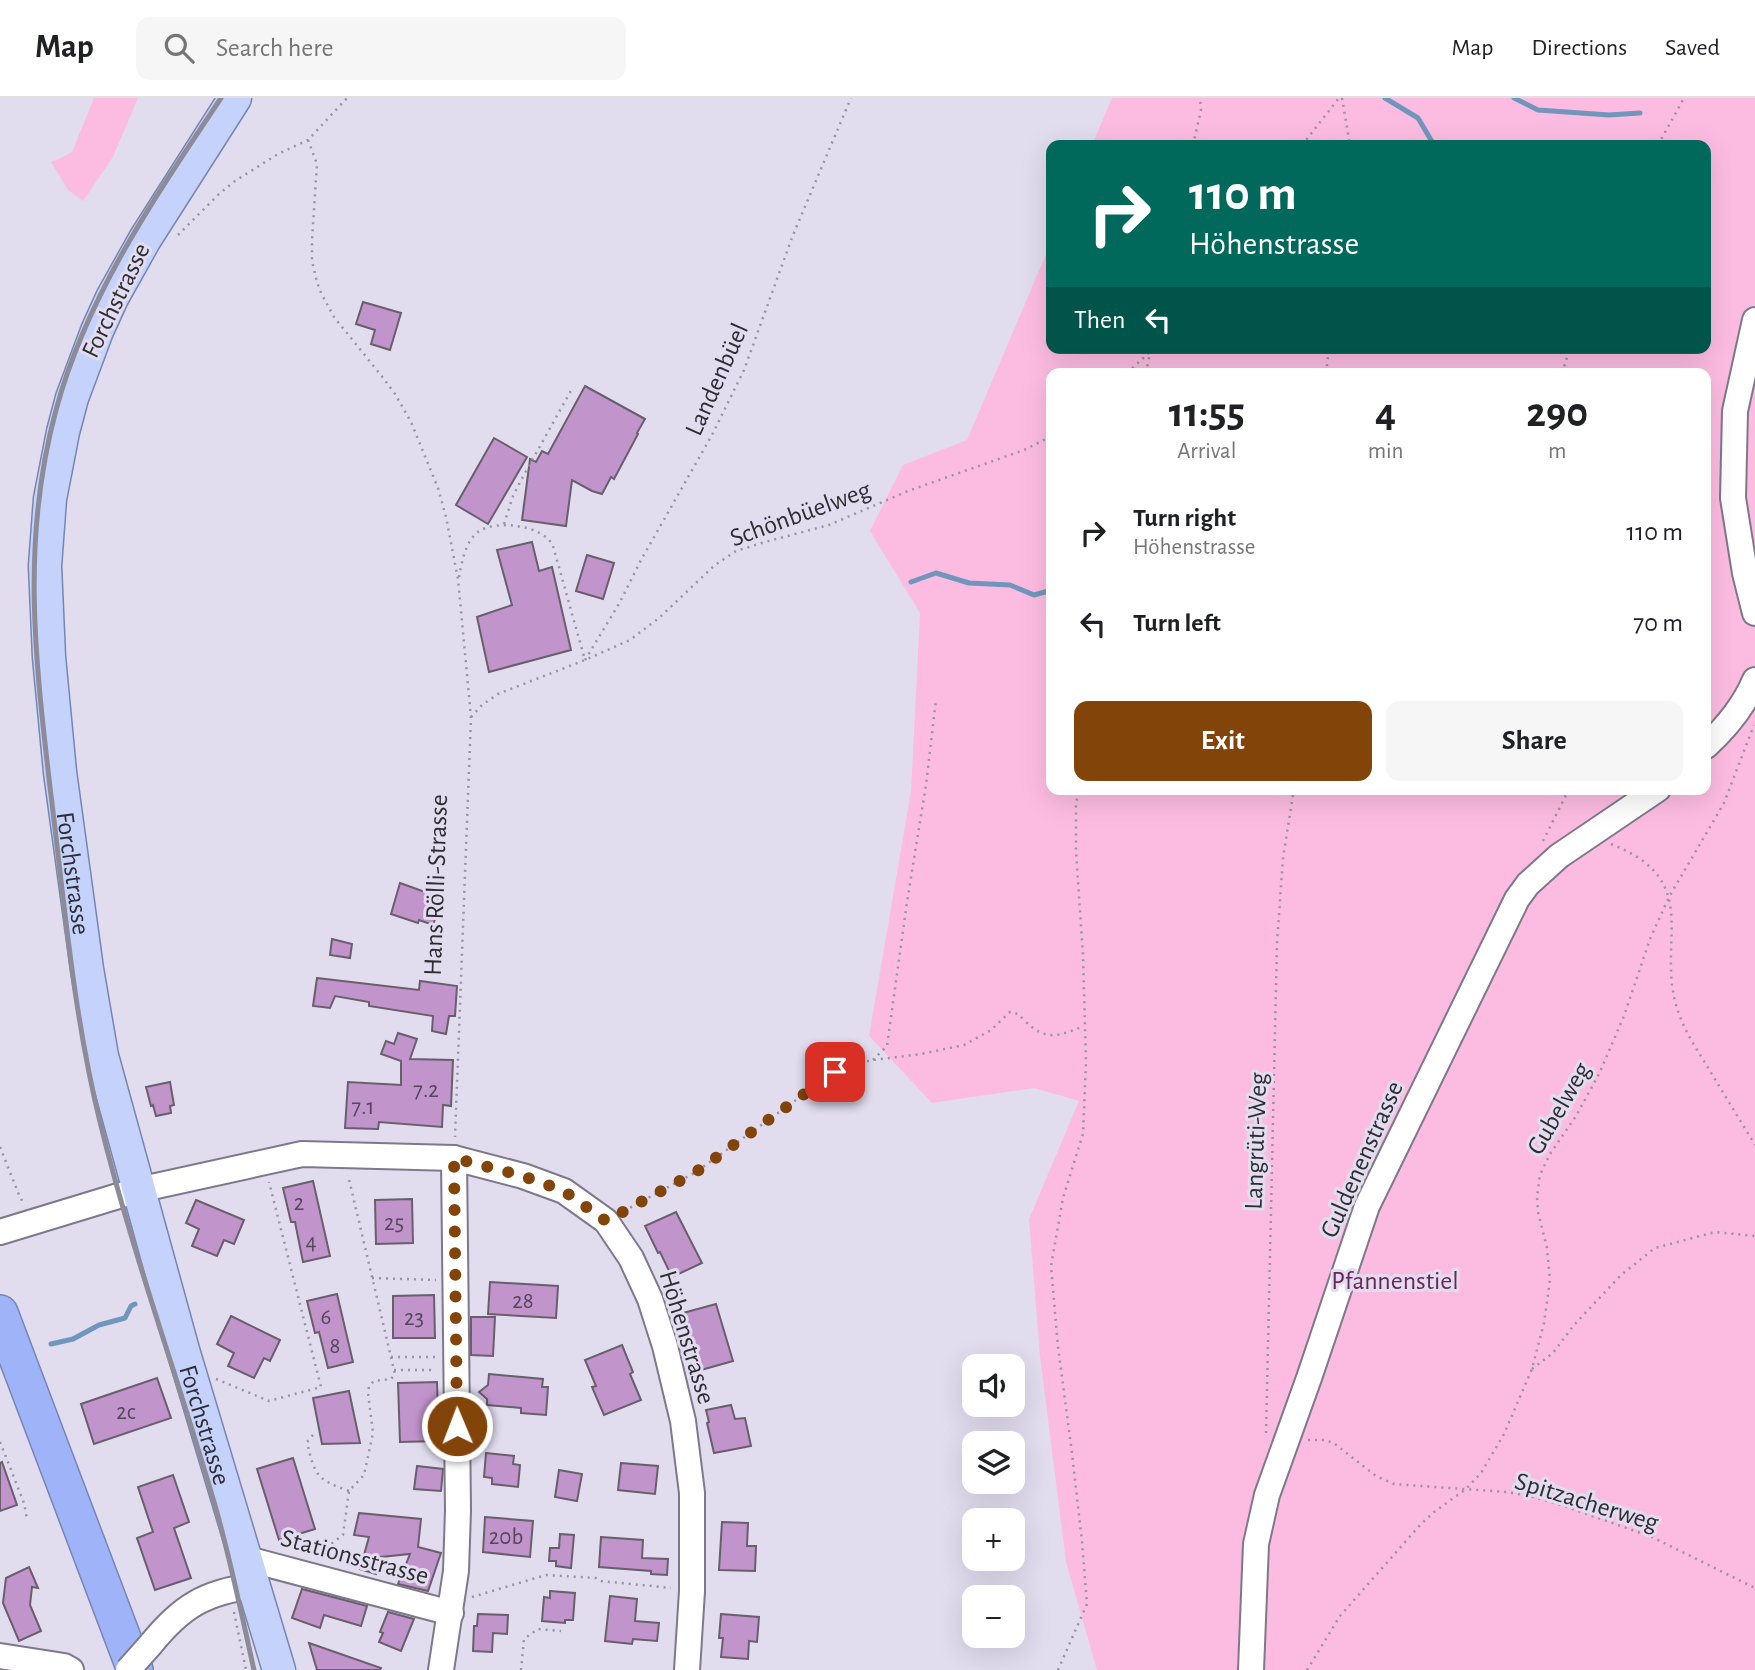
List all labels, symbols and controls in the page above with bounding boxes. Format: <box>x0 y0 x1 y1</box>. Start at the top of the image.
search box <box>136 17 626 80</box>
icon: search <box>160 29 198 67</box>
text: Map <box>35 31 94 64</box>
text: Search here <box>216 35 334 61</box>
text: Map <box>1451 36 1493 60</box>
text: Directions <box>1531 36 1627 60</box>
text: Saved <box>1665 36 1720 60</box>
icon: right <box>1074 168 1165 259</box>
text: 110 m <box>1189 170 1297 219</box>
text: Höhenstrasse <box>1189 228 1359 260</box>
street label: Forchstrasse <box>77 239 155 362</box>
icon: left <box>1139 301 1177 339</box>
text: Then <box>1074 307 1125 333</box>
street label: Landenbüel <box>681 319 753 439</box>
text: 11:55 <box>1169 392 1245 434</box>
text: 4 <box>1375 392 1396 434</box>
text: 290 <box>1526 392 1588 434</box>
text: Arrival <box>1177 440 1236 463</box>
text: min <box>1368 440 1404 463</box>
text: m <box>1548 440 1566 463</box>
street label: Schönbüelweg <box>726 476 875 551</box>
text: Turn right <box>1133 505 1236 531</box>
icon: right <box>1074 514 1112 552</box>
text: 110 m <box>1626 519 1683 545</box>
text: Höhenstrasse <box>1133 536 1255 559</box>
icon: left <box>1074 605 1112 643</box>
text: Turn left <box>1133 610 1221 636</box>
text: 70 m <box>1633 610 1683 636</box>
button: Exit <box>1074 701 1372 781</box>
button: Share <box>1386 701 1683 781</box>
street label: Hans Rölli-Strasse <box>420 794 452 976</box>
street label: Forchstrasse <box>52 810 94 937</box>
pin <box>805 1042 865 1102</box>
icon: arrive <box>816 1053 854 1091</box>
street label: Gubelweg <box>1522 1058 1596 1159</box>
street label: Langrüti-Weg <box>1241 1072 1271 1210</box>
street label: Guldenenstrasse <box>1316 1077 1408 1242</box>
house number: 7.2 <box>413 1079 439 1102</box>
house number: 7.1 <box>352 1096 374 1119</box>
house number: 2 <box>294 1192 304 1215</box>
house number: 25 <box>384 1212 404 1235</box>
house number: 4 <box>305 1231 317 1254</box>
street label: Höhenstrasse <box>654 1267 720 1407</box>
park label: Pfannenstiel <box>1331 1268 1459 1294</box>
house number: 28 <box>512 1290 534 1313</box>
house number: 6 <box>321 1306 331 1329</box>
house number: 23 <box>404 1307 424 1330</box>
house number: 8 <box>330 1335 340 1358</box>
map controls <box>962 1354 1025 1648</box>
button: sound <box>962 1354 1025 1417</box>
street label: Forchstrasse <box>174 1362 235 1488</box>
position arrow <box>420 1389 494 1463</box>
house number: 2c <box>116 1401 136 1424</box>
button: layers <box>962 1431 1025 1494</box>
street label: Spitzacherweg <box>1512 1468 1662 1536</box>
button: + <box>962 1508 1025 1571</box>
street label: Stationsstrasse <box>278 1525 432 1589</box>
house number: 20b <box>489 1526 523 1549</box>
button: − <box>962 1585 1025 1648</box>

